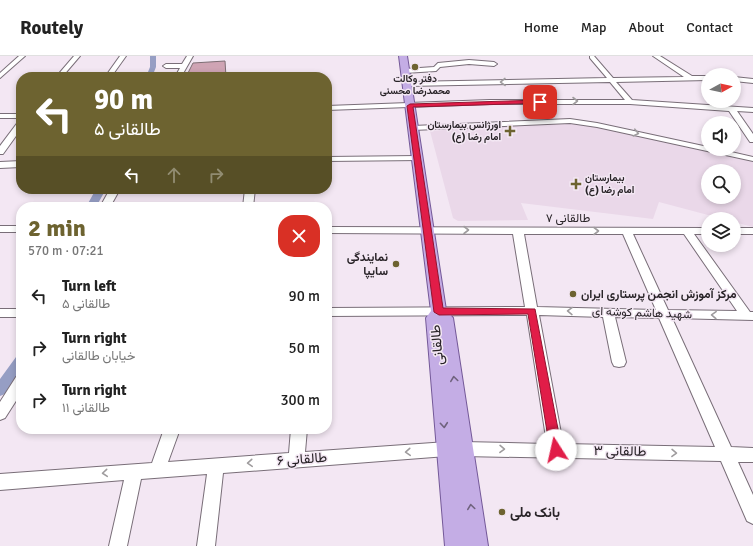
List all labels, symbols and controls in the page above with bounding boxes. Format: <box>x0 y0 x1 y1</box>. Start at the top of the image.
text: Routely <box>20 16 83 40</box>
text: Home <box>524 19 559 36</box>
text: Map <box>581 19 606 36</box>
text: About <box>628 19 664 36</box>
text: Contact <box>686 19 733 36</box>
marker: دفتر وکالت محمدرضا محسنی <box>410 62 420 72</box>
north arrow <box>701 68 741 108</box>
map controls <box>701 68 741 252</box>
place label: دفتر وکالت محمدرضا محسنی <box>380 73 451 97</box>
one-way arrow <box>500 78 506 86</box>
text: 90 m <box>94 83 153 117</box>
pin <box>523 85 557 119</box>
icon: left <box>28 88 80 140</box>
icon: arrive <box>529 91 551 113</box>
one-way arrow <box>572 97 578 105</box>
button: sound <box>701 116 741 156</box>
text: طالقانی ۵ <box>94 118 161 140</box>
place label: اورژانس بیمارستان امام رضا (ع) <box>427 119 501 144</box>
marker: اورژانس بیمارستان امام رضا (ع) <box>504 125 516 137</box>
one-way arrow <box>632 128 639 137</box>
icon: left <box>121 164 143 186</box>
icon: ahead <box>163 164 185 186</box>
icon: right <box>205 164 227 186</box>
button: search <box>701 164 741 204</box>
place label: بیمارستان امام رضا (ع) <box>585 172 634 197</box>
marker: بیمارستان امام رضا (ع) <box>570 178 582 190</box>
street label: طالقانی ۷ <box>546 211 590 226</box>
button: layers <box>701 212 741 252</box>
text: 2 min <box>28 213 86 243</box>
button: close <box>278 215 320 257</box>
one-way arrow <box>463 226 469 234</box>
one-way arrow <box>593 227 599 235</box>
text: 570 m · 07:21 <box>28 243 104 259</box>
place label: نمایندگی سایپا <box>347 250 388 279</box>
marker: نمایندگی سایپا <box>391 259 401 269</box>
text: Turn left <box>62 277 116 295</box>
icon: left <box>28 285 50 307</box>
text: 90 m <box>289 287 320 305</box>
place label: مرکز آموزش انجمن پرستاری ایران <box>581 287 737 302</box>
marker: مرکز آموزش انجمن پرستاری ایران <box>568 289 578 299</box>
text: طالقانی ۵ <box>62 296 110 312</box>
street label: شهید هاشم کوشه ای <box>592 304 692 322</box>
one-way arrow <box>567 307 573 315</box>
one-way arrow <box>711 311 717 319</box>
street label: طالقانی <box>427 324 447 366</box>
text: Turn right <box>62 329 127 347</box>
icon: right <box>28 337 50 359</box>
text: 50 m <box>289 339 320 357</box>
text: خیابان طالقانی <box>62 348 135 364</box>
one-way arrow <box>449 376 458 382</box>
text: Turn right <box>62 381 127 399</box>
icon: right <box>28 389 50 411</box>
text: 300 m <box>280 391 320 409</box>
text: طالقانی ۱۱ <box>62 400 110 416</box>
one-way arrow <box>440 422 449 428</box>
position arrow <box>535 429 577 471</box>
street label: طالقانی ۳ <box>593 442 647 460</box>
one-way arrow <box>499 445 505 453</box>
one-way arrow <box>405 447 411 456</box>
one-way arrow <box>671 448 677 457</box>
street label: طالقانی ۶ <box>276 449 328 469</box>
one-way arrow <box>247 458 253 467</box>
one-way arrow <box>102 469 108 478</box>
one-way arrow <box>467 504 476 510</box>
place label: بانک ملی <box>510 504 560 521</box>
marker: بانک ملی <box>497 507 507 517</box>

